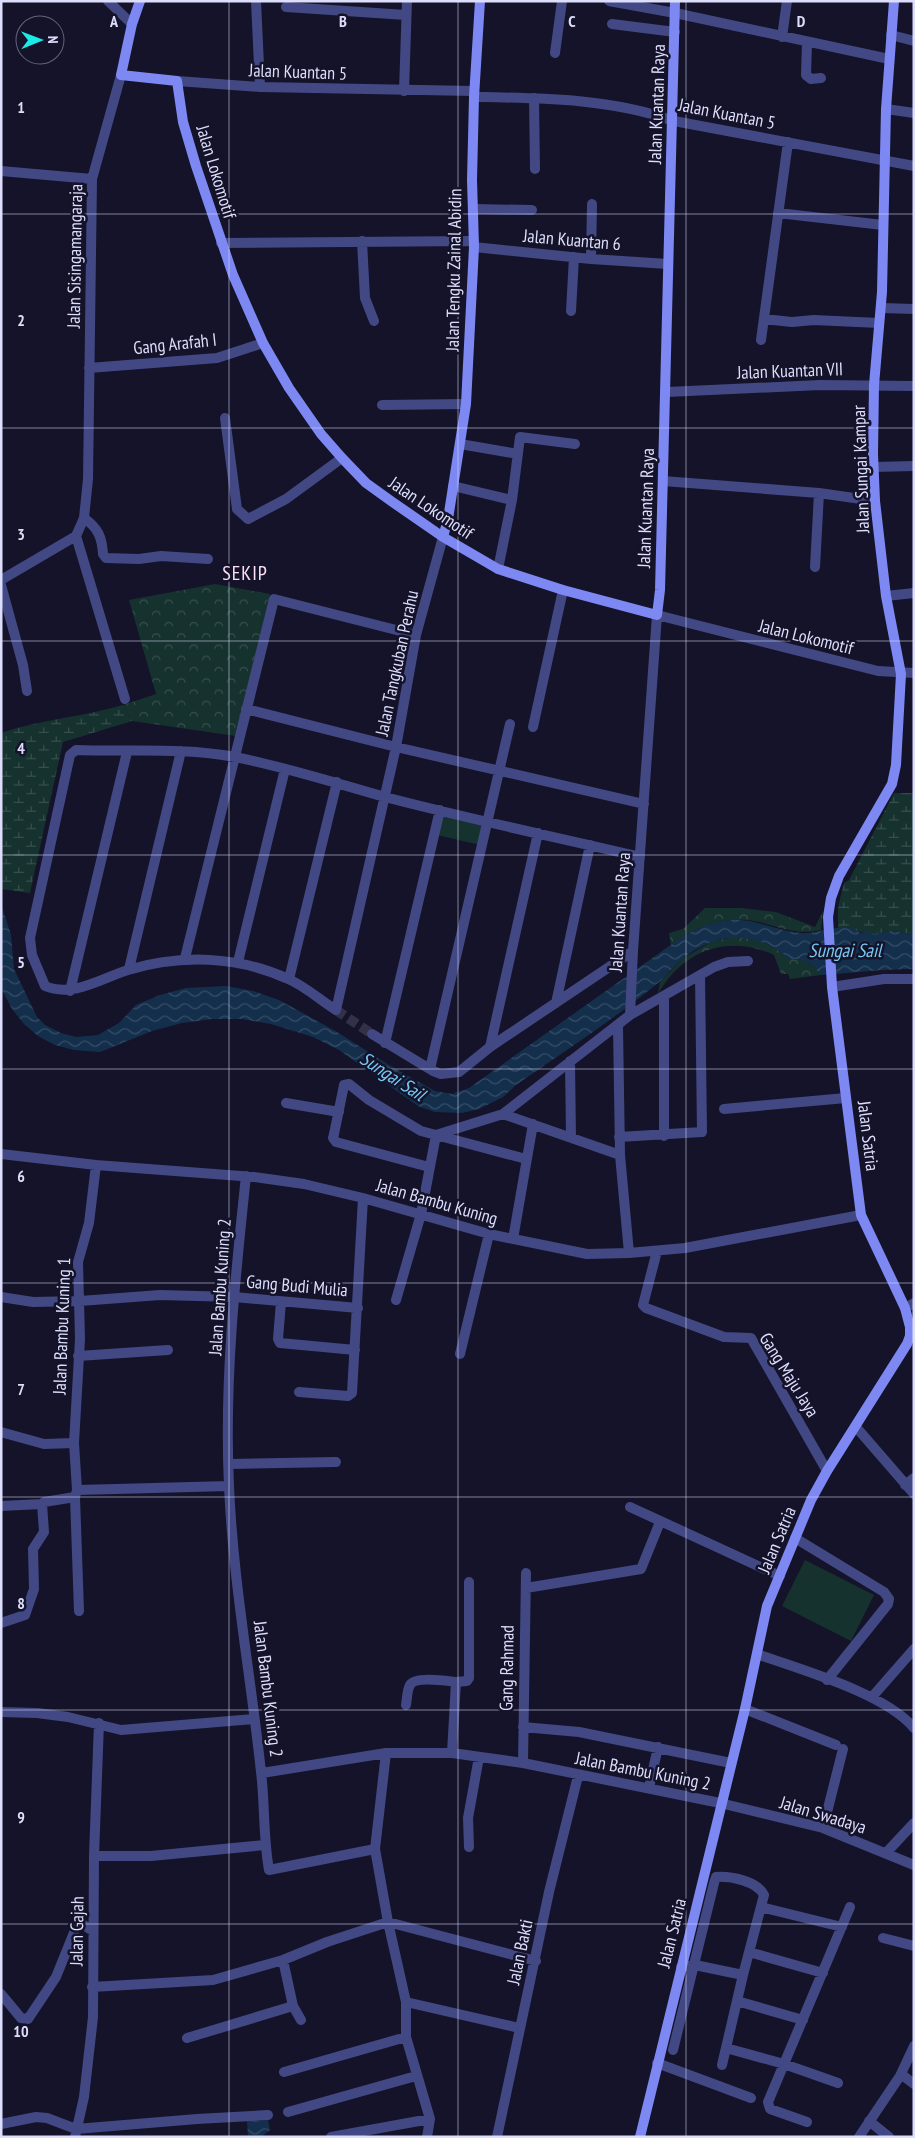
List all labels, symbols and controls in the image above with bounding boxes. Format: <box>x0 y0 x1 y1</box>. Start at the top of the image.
text: A <box>109 11 119 31</box>
text: B <box>339 11 347 31</box>
text: C <box>568 11 576 31</box>
text: D <box>797 11 806 31</box>
north arrow <box>15 15 65 65</box>
text: N <box>44 36 62 44</box>
street label: Jalan Kuantan Raya <box>643 44 670 165</box>
street label: Jalan Kuantan 5 <box>248 58 347 85</box>
street label: Jalan Kuantan 5 <box>676 93 777 134</box>
text: 1 <box>17 97 25 117</box>
street label: Jalan Lokomotif <box>191 121 242 223</box>
street label: Jalan Sisingamangaraja <box>62 184 87 329</box>
street label: Jalan Tengku Zainal Abidin <box>441 188 466 353</box>
street label: Jalan Kuantan 6 <box>521 224 622 255</box>
text: 2 <box>17 310 25 330</box>
street label: Gang Arafah I <box>132 328 218 359</box>
street label: Jalan Kuantan VII <box>736 357 843 384</box>
street label: Jalan Sungai Kampar <box>847 405 874 534</box>
street label: Jalan Kuantan Raya <box>632 448 659 569</box>
street label: Jalan Lokomotif <box>384 470 479 545</box>
text: 3 <box>17 524 25 544</box>
district label: SEKIP <box>222 560 268 586</box>
street label: Jalan Tangkuban Perahu <box>370 588 423 739</box>
street label: Jalan Lokomotif <box>755 613 857 660</box>
text: 4 <box>17 738 25 758</box>
street label: Jalan Kuantan Raya <box>604 851 635 973</box>
water label: Sungai Sail <box>809 938 883 962</box>
text: 5 <box>17 952 25 972</box>
water label: Sungai Sail <box>356 1046 431 1107</box>
street label: Jalan Satria <box>853 1099 884 1172</box>
text: 6 <box>17 1166 25 1186</box>
street label: Jalan Bambu Kuning <box>373 1173 501 1230</box>
street label: Jalan Bambu Kuning 2 <box>203 1218 236 1357</box>
street label: Jalan Bambu Kuning 1 <box>48 1257 75 1396</box>
street label: Gang Budi Mulia <box>245 1270 349 1301</box>
street label: Gang Maju Jaya <box>754 1328 824 1421</box>
text: 7 <box>17 1379 25 1399</box>
street label: Jalan Satria <box>752 1503 801 1578</box>
text: 8 <box>17 1593 25 1613</box>
street label: Jalan Bambu Kuning 2 <box>249 1618 288 1758</box>
street label: Gang Rahmad <box>494 1625 519 1711</box>
street label: Jalan Bambu Kuning 2 <box>573 1746 713 1795</box>
street label: Jalan Swadaya <box>776 1790 869 1839</box>
text: 9 <box>17 1807 25 1827</box>
street label: Jalan Gajah <box>64 1896 89 1967</box>
street label: Jalan Satria <box>652 1896 691 1971</box>
street label: Jalan Bakti <box>501 1917 538 1988</box>
text: 10 <box>13 2021 29 2041</box>

